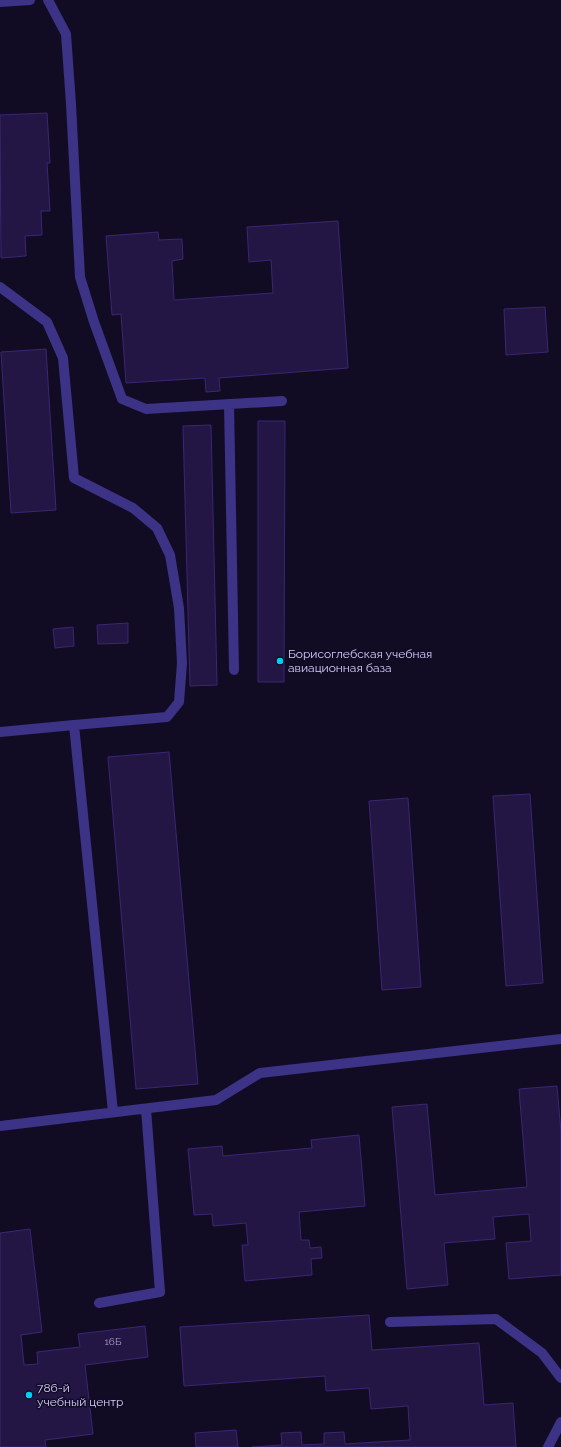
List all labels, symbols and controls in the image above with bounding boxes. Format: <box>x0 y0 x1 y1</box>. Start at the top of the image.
place label: Борисоглебская учебная авиационная база <box>288 647 432 675</box>
marker: Борисоглебская учебная авиационная база <box>275 656 285 666</box>
house number: 16Б <box>105 1336 122 1347</box>
place label: 786-й учебный центр <box>37 1381 123 1409</box>
marker: 786-й учебный центр <box>24 1390 34 1400</box>

